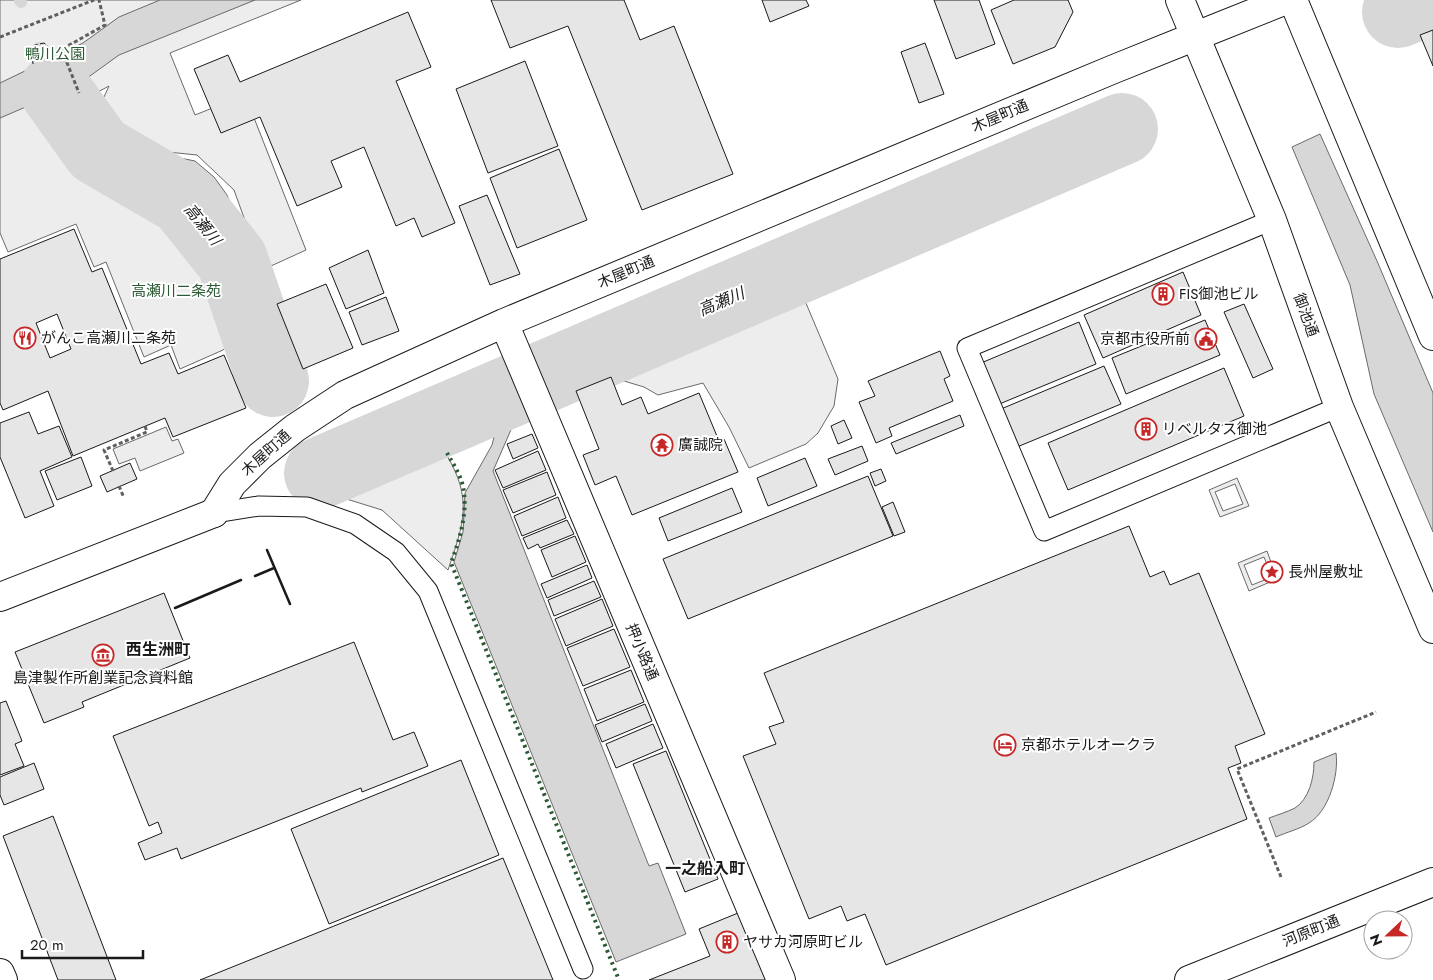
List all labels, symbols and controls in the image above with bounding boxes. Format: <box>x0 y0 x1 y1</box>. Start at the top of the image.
park label: 鴨川公園 <box>25 43 85 65</box>
street label: 木屋町通 <box>968 94 1032 138</box>
water label: 高瀬川 <box>179 198 228 252</box>
street label: 木屋町通 <box>594 250 658 294</box>
park label: 高瀬川二条苑 <box>131 280 221 302</box>
water label: 高瀬川 <box>695 281 750 321</box>
building icon: FIS御池ビル <box>1151 282 1175 306</box>
place label: FIS御池ビル <box>1179 283 1258 305</box>
street label: 御池通 <box>1288 290 1324 340</box>
restaurant icon: がんこ高瀬川二条苑 <box>13 326 37 350</box>
place label: がんこ高瀬川二条苑 <box>41 327 176 349</box>
public building icon: 京都市役所前 <box>1194 327 1218 351</box>
place label: 京都市役所前 <box>1100 328 1190 350</box>
building icon: リベルタス御池 <box>1134 417 1158 441</box>
place label: リベルタス御池 <box>1162 418 1267 440</box>
street label: 木屋町通 <box>236 425 296 481</box>
temple icon: 廣誠院 <box>650 433 674 457</box>
place label: 廣誠院 <box>678 434 723 456</box>
place icon: 長州屋敷址 <box>1260 560 1284 584</box>
place label: 長州屋敷址 <box>1288 561 1363 583</box>
street label: 押小路通 <box>620 620 664 684</box>
district label: 西生洲町 <box>126 638 190 661</box>
museum icon: 島津製作所創業記念資料館 <box>91 643 115 667</box>
place label: 島津製作所創業記念資料館 <box>13 667 193 689</box>
hotel icon: 京都ホテルオークラ <box>993 733 1017 757</box>
place label: 京都ホテルオークラ <box>1021 734 1156 756</box>
district label: 一之船入町 <box>665 857 745 880</box>
street label: 河原町通 <box>1279 910 1343 952</box>
north arrow <box>1363 910 1413 960</box>
scale bar <box>22 928 144 960</box>
building icon: ヤサカ河原町ビル <box>715 930 739 954</box>
place label: ヤサカ河原町ビル <box>743 931 863 953</box>
text: N <box>1365 931 1387 949</box>
text: 20 m <box>30 934 64 956</box>

